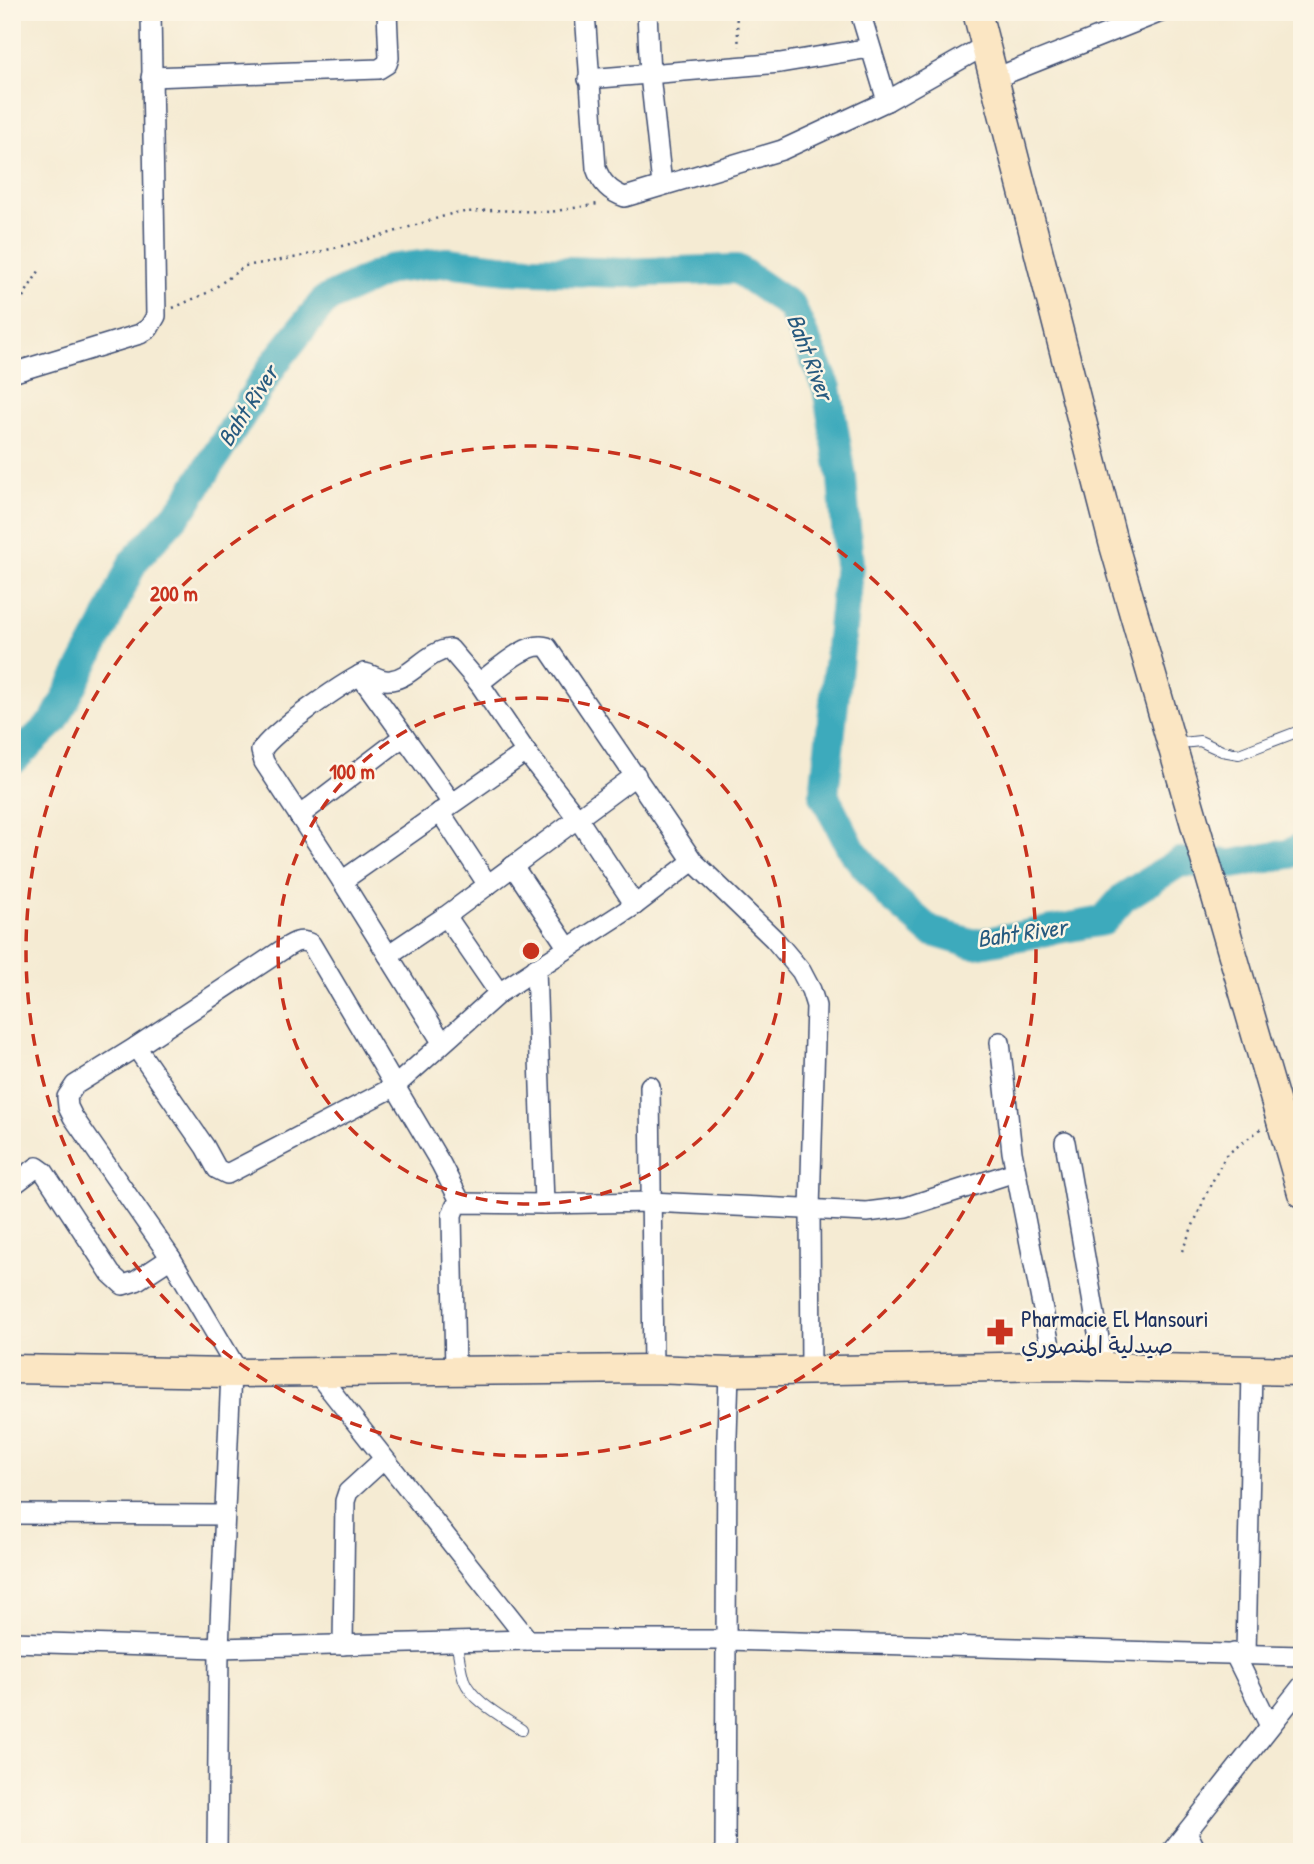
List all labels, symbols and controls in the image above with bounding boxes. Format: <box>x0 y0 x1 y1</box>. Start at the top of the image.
water label: Baht River <box>780 309 843 407</box>
water label: Baht River <box>209 357 287 452</box>
text: 200 m <box>150 579 198 608</box>
text: 100 m <box>329 757 375 786</box>
water label: Baht River <box>975 910 1071 954</box>
centre of rings <box>519 939 543 963</box>
place label: Pharmacie El Mansouri صيدلية المنصوري <box>1021 1303 1209 1362</box>
pharmacy icon: Pharmacie El Mansouri صيدلية المنصوري <box>985 1317 1015 1347</box>

